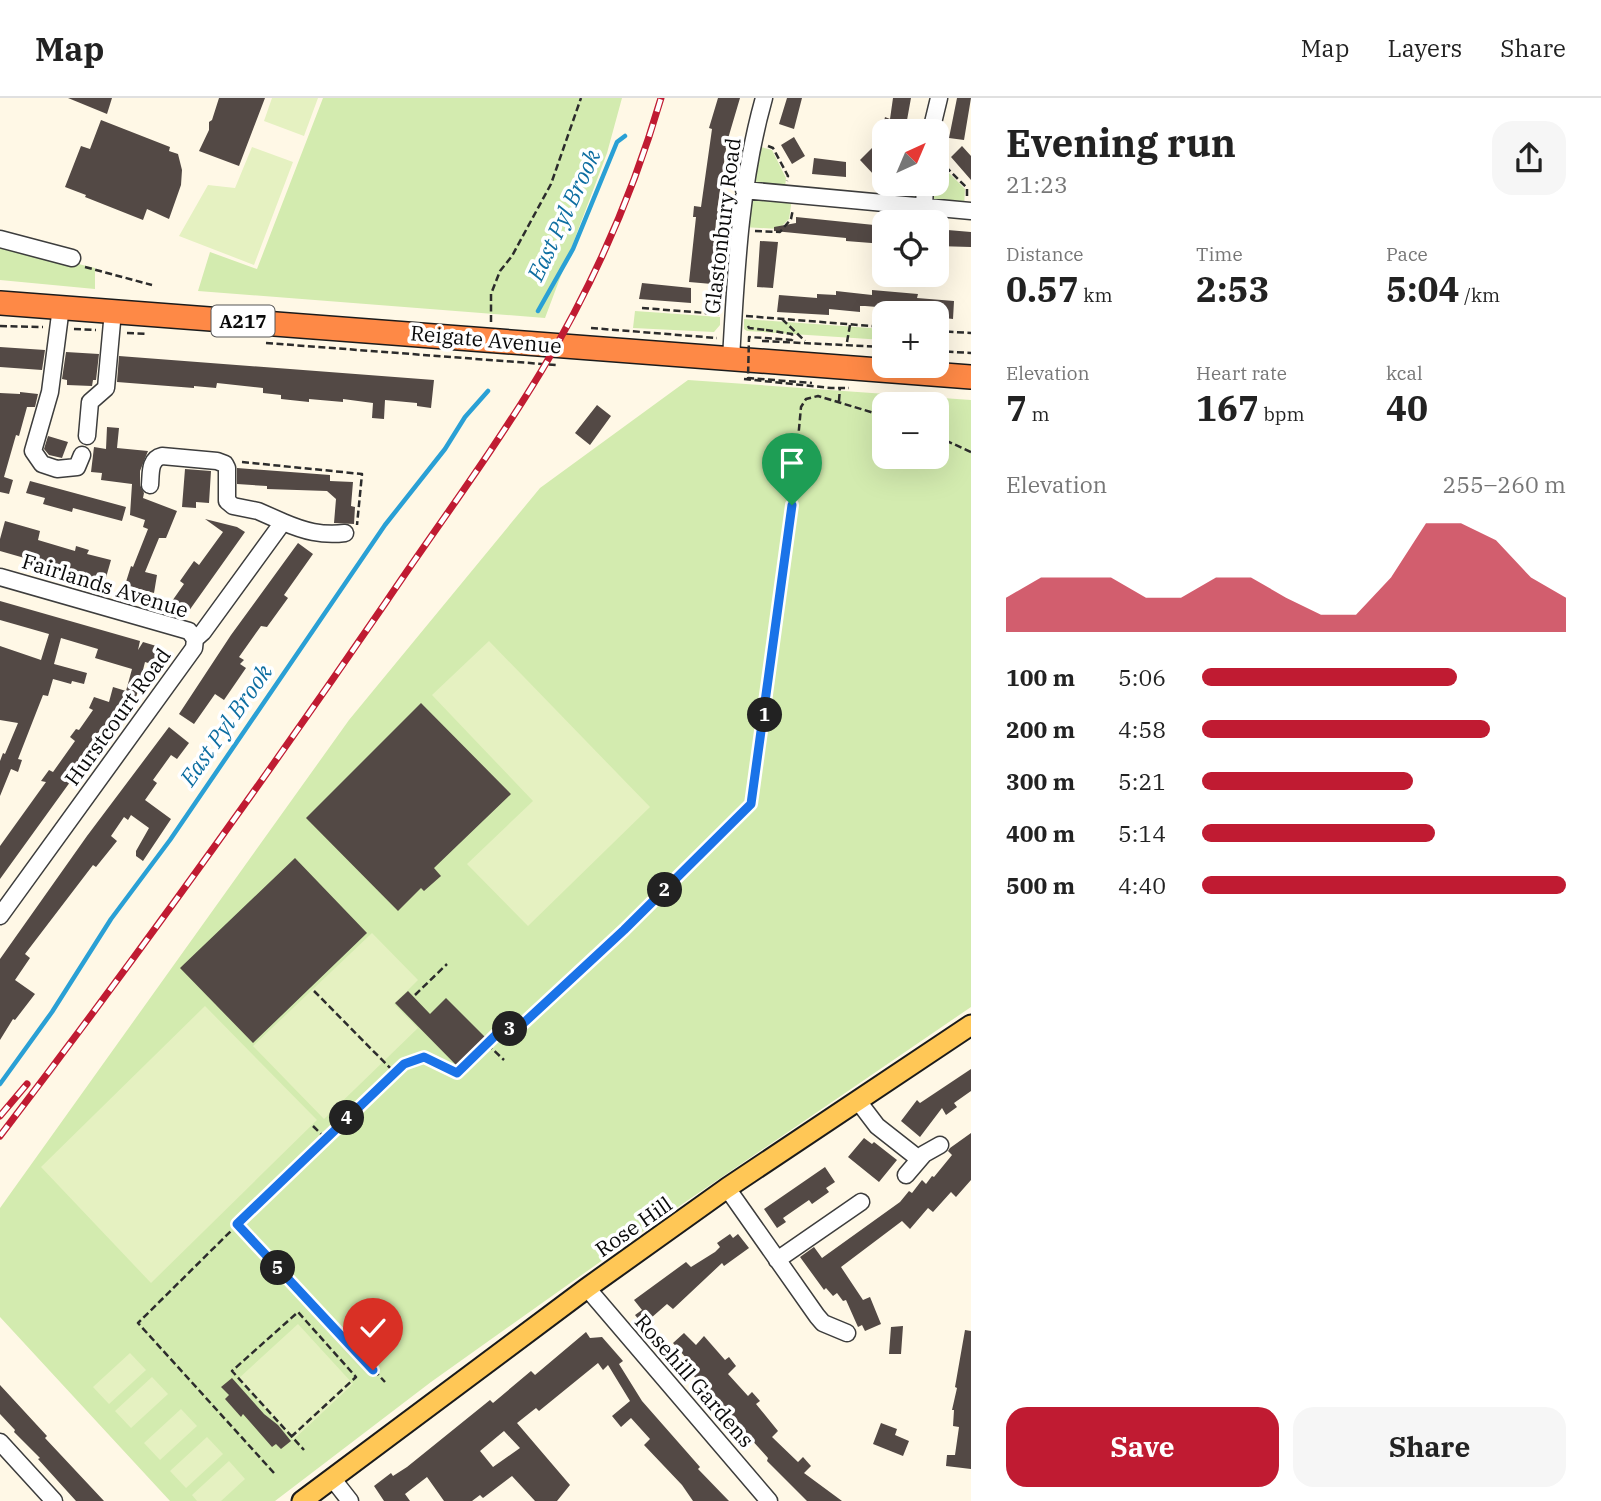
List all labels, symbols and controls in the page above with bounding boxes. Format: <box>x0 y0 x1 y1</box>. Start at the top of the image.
text: Map <box>35 27 104 70</box>
text: Map <box>1301 32 1349 64</box>
text: Layers <box>1387 32 1462 64</box>
text: Share <box>1500 32 1566 64</box>
text: Evening run <box>1006 118 1236 167</box>
north arrow <box>872 119 948 196</box>
map controls <box>872 119 949 469</box>
button: share <box>1492 121 1566 195</box>
street label: Glastonbury Road <box>697 136 747 316</box>
water label: East Pyl Brook <box>519 143 607 286</box>
text: 21:23 <box>1006 169 1068 199</box>
button: locate <box>872 210 949 287</box>
text: Distance <box>1006 242 1084 266</box>
text: Time <box>1196 242 1243 266</box>
text: Pace <box>1386 242 1428 266</box>
text: 0.57 <box>1006 266 1079 312</box>
text: 2:53 <box>1196 266 1270 312</box>
text: 5:04 <box>1386 266 1460 312</box>
text: km <box>1079 283 1113 307</box>
text: /km <box>1460 283 1500 307</box>
button: + <box>872 301 949 378</box>
road number: A217 <box>212 306 274 336</box>
street label: Reigate Avenue <box>409 318 563 360</box>
text: Elevation <box>1006 361 1090 385</box>
text: Heart rate <box>1196 361 1287 385</box>
text: kcal <box>1386 361 1423 385</box>
text: 7 <box>1006 385 1027 431</box>
text: 167 <box>1196 385 1259 431</box>
text: 40 <box>1386 385 1428 431</box>
button: − <box>872 392 949 469</box>
text: m <box>1027 402 1050 426</box>
text: bpm <box>1259 402 1305 426</box>
pin <box>762 433 822 505</box>
icon: arrive <box>773 444 811 482</box>
text: Elevation <box>1006 469 1107 499</box>
text: 255–260 m <box>1442 469 1566 499</box>
street label: Fairlands Avenue <box>19 546 192 624</box>
street label: Hurstcourt Road <box>58 642 177 791</box>
water label: East Pyl Brook <box>172 657 279 792</box>
text: 100 m <box>1006 662 1075 692</box>
text: 5:06 <box>1118 662 1166 692</box>
pin: 1 <box>748 698 782 732</box>
text: 1 <box>759 702 770 726</box>
text: 200 m <box>1006 714 1075 744</box>
text: 4:58 <box>1118 714 1166 744</box>
text: 300 m <box>1006 766 1075 796</box>
text: 5:21 <box>1118 766 1166 796</box>
text: 400 m <box>1006 818 1075 848</box>
text: 5:14 <box>1118 818 1166 848</box>
text: 500 m <box>1006 870 1075 900</box>
text: 4:40 <box>1118 870 1166 900</box>
pin: 2 <box>648 872 682 908</box>
text: 2 <box>659 877 670 901</box>
pin: 3 <box>492 1012 528 1046</box>
text: 3 <box>504 1016 515 1040</box>
pin: 4 <box>330 1100 364 1136</box>
text: 4 <box>341 1105 352 1129</box>
street label: Rose Hill <box>589 1190 677 1263</box>
pin: 5 <box>260 1250 296 1286</box>
text: 5 <box>272 1255 283 1279</box>
pin <box>343 1298 403 1370</box>
street label: Rosehill Gardens <box>629 1308 760 1453</box>
icon: check <box>354 1309 392 1347</box>
button: Save <box>1006 1407 1279 1487</box>
button: Share <box>1293 1407 1566 1487</box>

